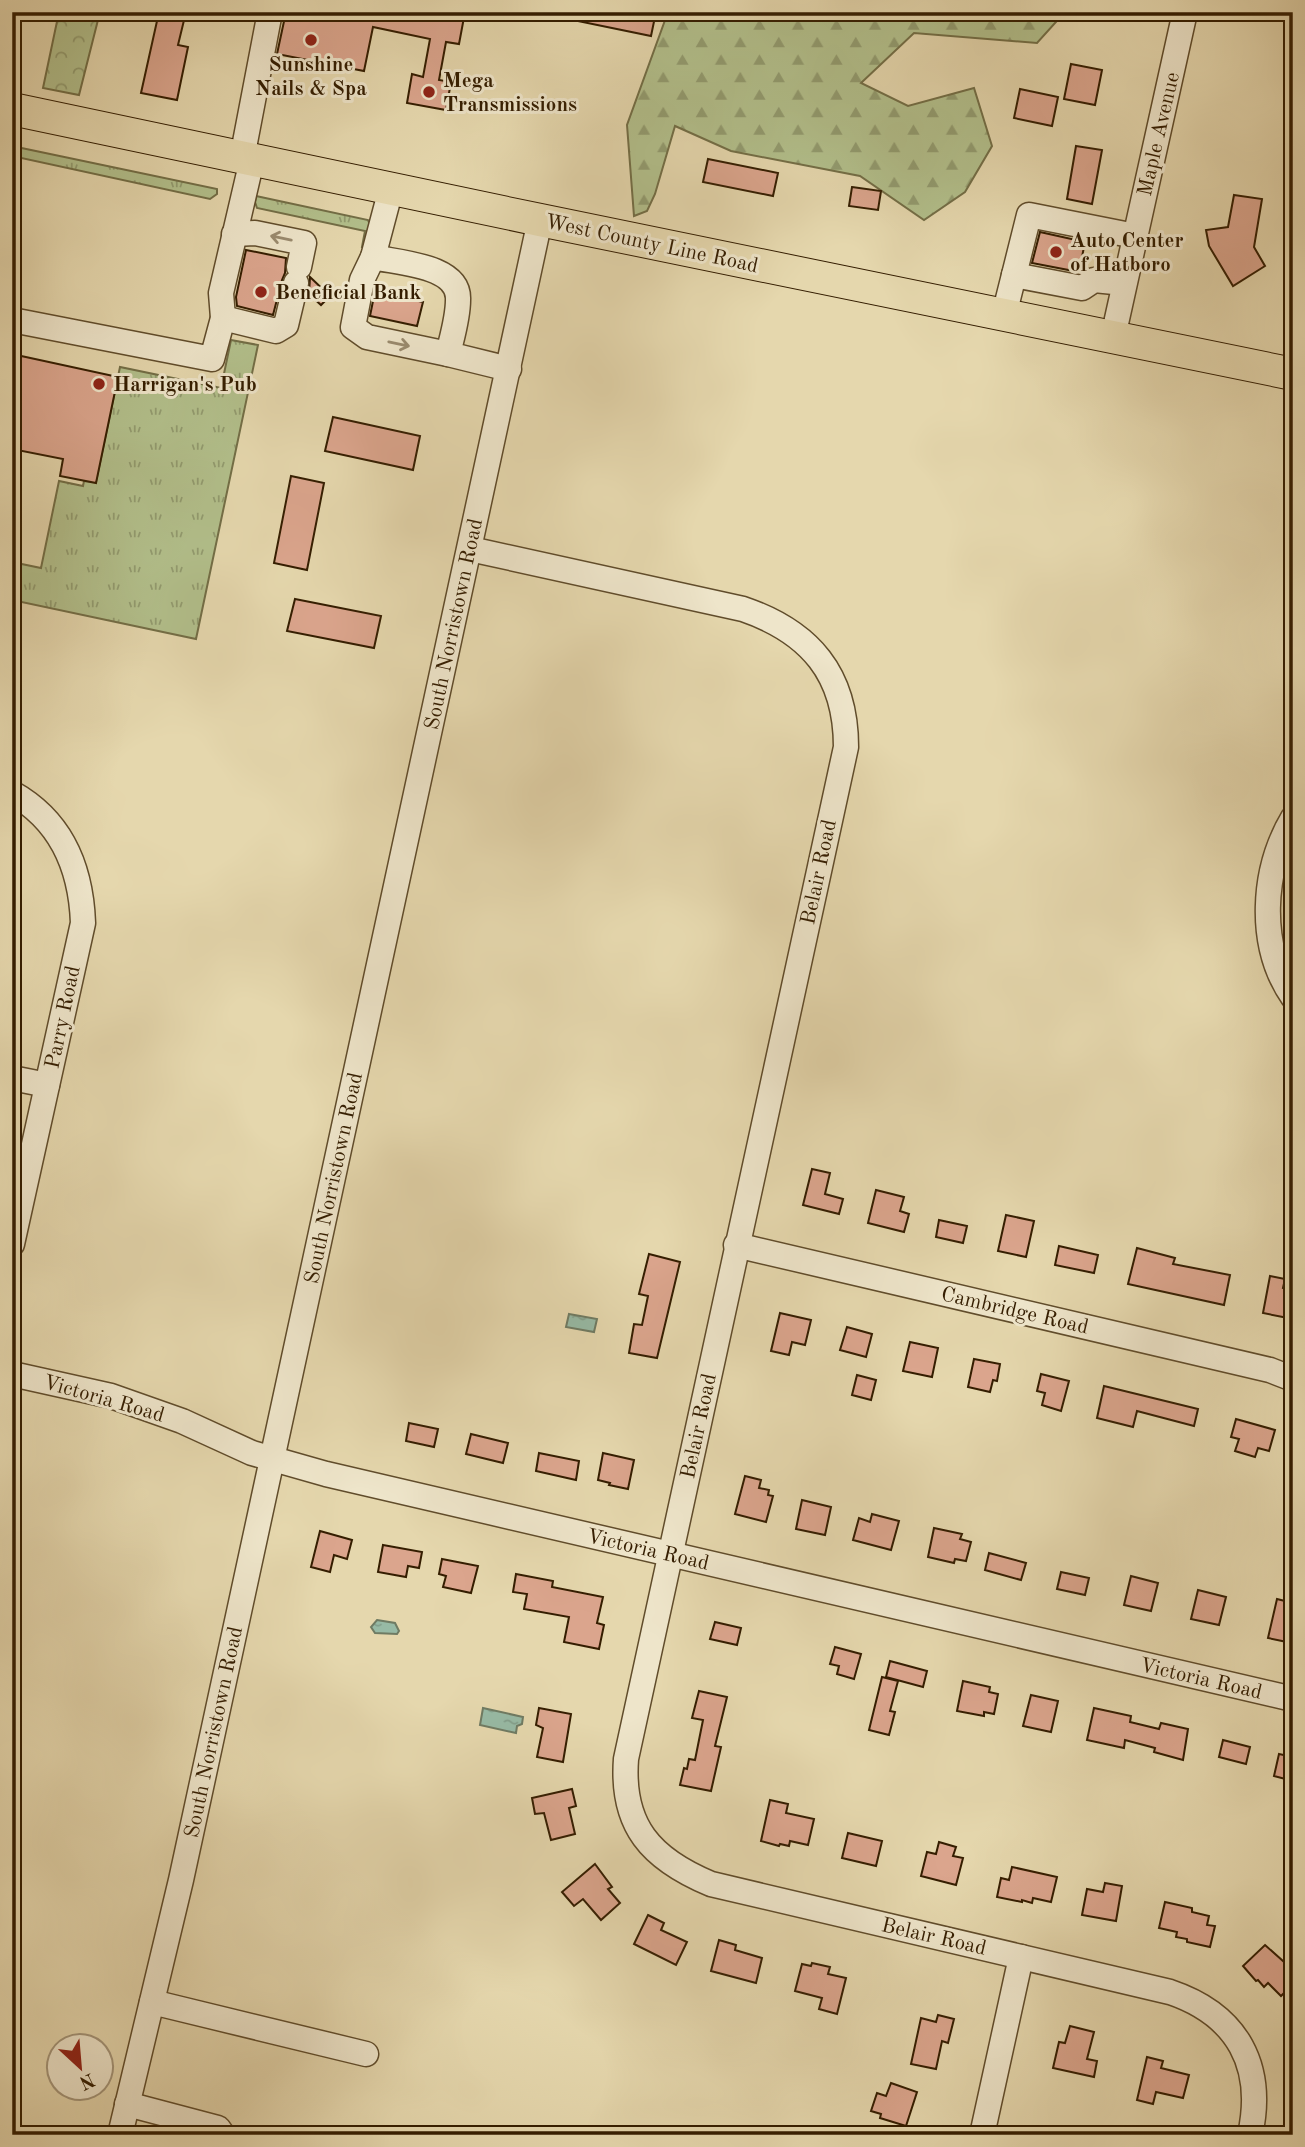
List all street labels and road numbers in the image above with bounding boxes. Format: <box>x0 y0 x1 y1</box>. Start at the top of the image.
street label: Maple Avenue <box>1135 70 1184 198</box>
street label: West County Line Road <box>543 212 760 277</box>
street label: South Norristown Road <box>422 517 487 732</box>
street label: Belair Road <box>798 818 841 927</box>
street label: Parry Road <box>42 964 85 1071</box>
street label: South Norristown Road <box>302 1071 367 1286</box>
street label: Cambridge Road <box>939 1284 1091 1339</box>
street label: Victoria Road <box>41 1372 167 1427</box>
street label: Belair Road <box>678 1372 721 1481</box>
street label: Victoria Road <box>584 1526 711 1575</box>
street label: South Norristown Road <box>182 1625 247 1840</box>
street label: Victoria Road <box>1137 1655 1264 1704</box>
street label: Belair Road <box>879 1915 988 1960</box>

